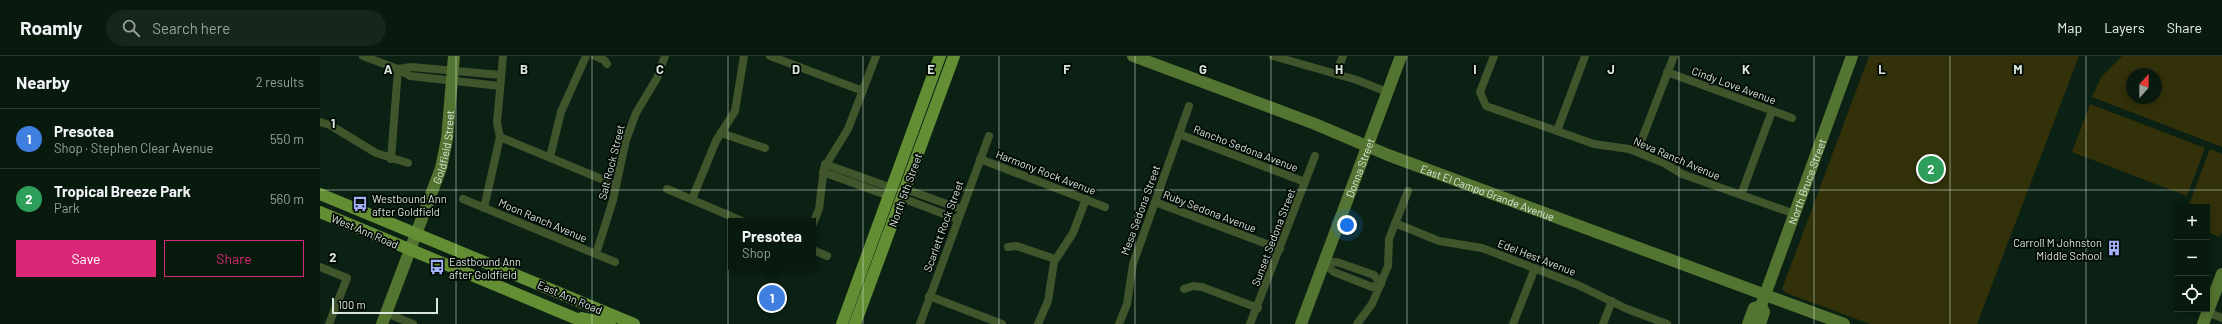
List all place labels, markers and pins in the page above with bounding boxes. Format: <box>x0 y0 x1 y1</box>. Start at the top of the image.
pin: 2 <box>1918 154 1944 184</box>
place label: Westbound Ann after Goldfield <box>372 192 447 218</box>
bus stop icon: Westbound Ann after Goldfield <box>351 195 369 213</box>
place label: Carroll M Johnston Middle School <box>2013 236 2102 262</box>
building icon: Carroll M Johnston Middle School <box>2105 239 2123 257</box>
place label: Eastbound Ann after Goldfield <box>449 255 521 281</box>
bus stop icon: Eastbound Ann after Goldfield <box>428 258 446 276</box>
pin: 1 <box>759 283 785 313</box>

